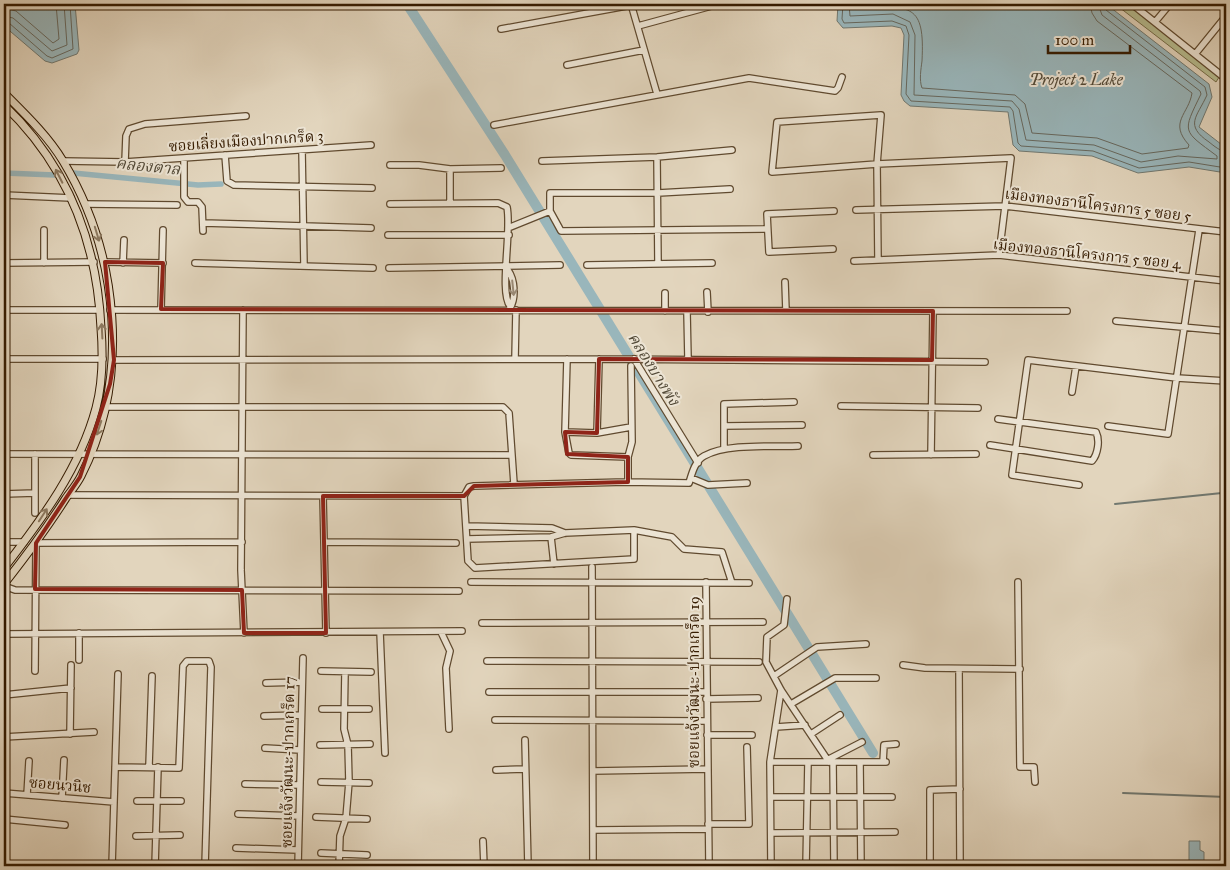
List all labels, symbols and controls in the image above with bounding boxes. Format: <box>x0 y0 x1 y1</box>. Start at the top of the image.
scale bar <box>1048 22 1130 54</box>
text: 100 m <box>1055 31 1095 49</box>
water label: Project 2 Lake <box>1029 70 1124 90</box>
street label: ซอยเลี่ยงเมืองปากเกร็ด 3 <box>168 125 324 155</box>
water label: คลองตาล <box>115 153 182 179</box>
one-way arrow <box>54 168 64 183</box>
street label: เมืองทองธานีโครงการ 5 ซอย 5 <box>1004 183 1192 225</box>
one-way arrow <box>93 226 103 242</box>
street label: เมืองทองธานีโครงการ 5 ซอย 4 <box>992 233 1183 273</box>
one-way arrow <box>508 280 518 296</box>
one-way arrow <box>97 323 106 339</box>
water label: คลองบางพัง <box>624 329 684 410</box>
one-way arrow <box>93 420 103 436</box>
one-way arrow <box>39 508 49 522</box>
street label: ซอยแจ้งวัฒนะ-ปากเกร็ด 19 <box>685 596 703 768</box>
street label: ซอยแจ้งวัฒนะ-ปากเกร็ด 17 <box>278 676 298 848</box>
street label: ซอยนวนิช <box>28 773 92 797</box>

